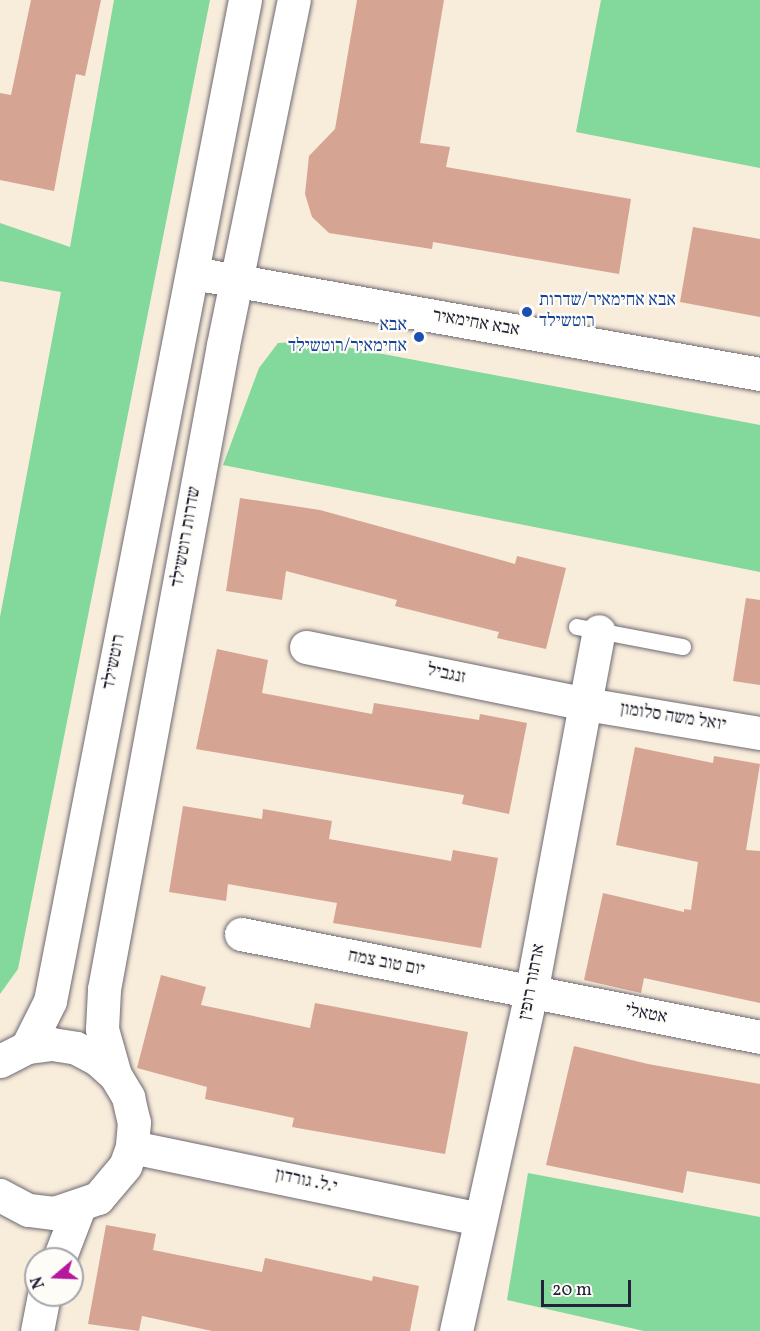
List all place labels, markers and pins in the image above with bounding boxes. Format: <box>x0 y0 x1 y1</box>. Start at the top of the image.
place label: אבא אחימאיר/שדרות רוטשילד <box>539 291 676 334</box>
marker: אבא אחימאיר/שדרות רוטשילד <box>520 305 534 319</box>
place label: אבא אחימאיר/רוטשילד <box>288 316 407 358</box>
marker: אבא אחימאיר/רוטשילד <box>412 330 426 344</box>

